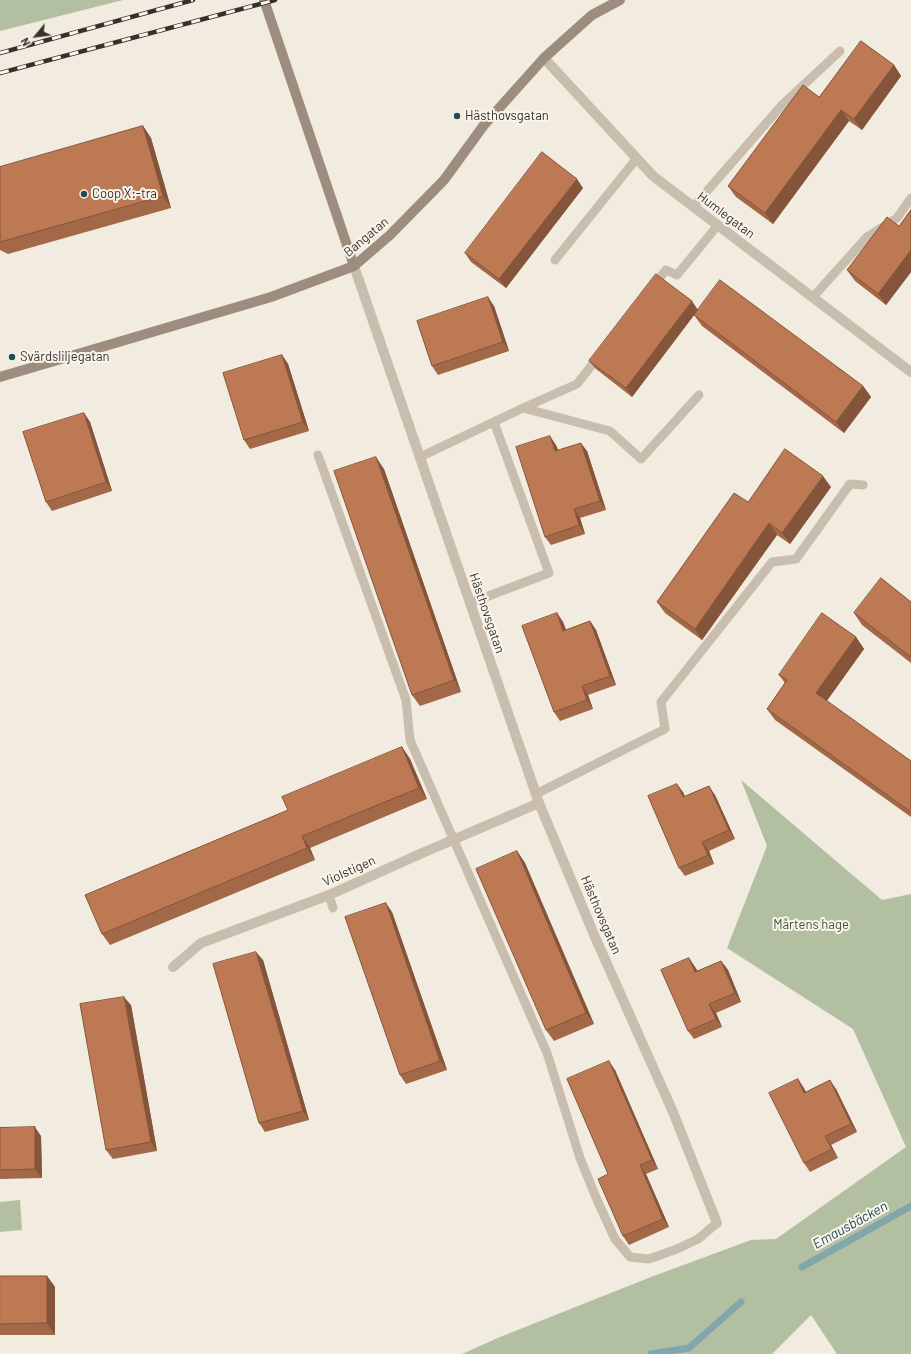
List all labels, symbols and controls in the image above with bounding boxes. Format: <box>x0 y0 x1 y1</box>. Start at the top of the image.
north arrow <box>16 16 56 56</box>
text: N <box>18 36 33 48</box>
place label: Hästhovsgatan <box>465 108 549 124</box>
marker: Hästhovsgatan <box>452 111 462 121</box>
place label: Coop X:-tra <box>92 186 157 202</box>
street label: Humlegatan <box>694 188 758 242</box>
marker: Coop X:-tra <box>79 189 89 199</box>
street label: Bangatan <box>340 214 392 260</box>
place label: Svärdsliljegatan <box>20 349 110 365</box>
marker: Svärdsliljegatan <box>7 352 17 362</box>
street label: Hästhovsgatan <box>466 571 508 655</box>
street label: Violstigen <box>320 852 378 890</box>
street label: Hästhovsgatan <box>577 873 625 957</box>
park label: Mårtens hage <box>773 917 849 933</box>
water label: Emausbäcken <box>810 1198 890 1252</box>

